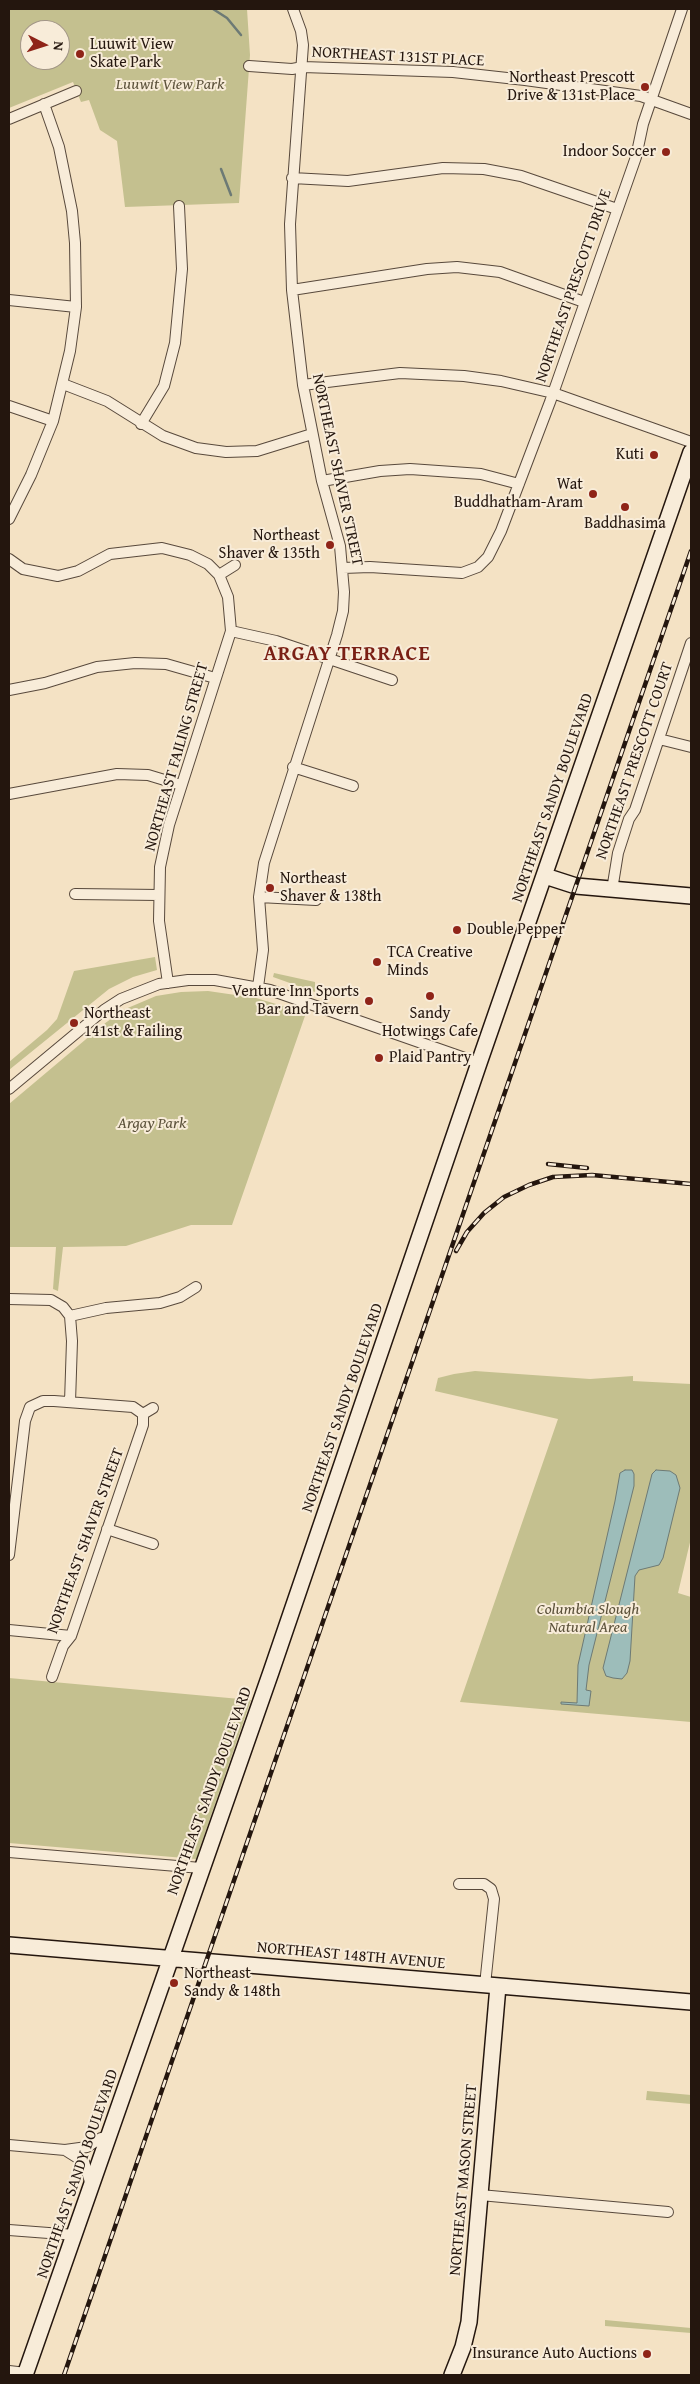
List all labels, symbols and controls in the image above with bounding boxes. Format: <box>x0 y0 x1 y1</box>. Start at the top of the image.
north arrow <box>20 20 70 70</box>
place label: Luuwit View Skate Park <box>90 35 174 73</box>
text: N <box>49 41 69 52</box>
street label: NORTHEAST 131ST PLACE <box>311 43 485 71</box>
marker: Luuwit View Skate Park <box>74 48 86 60</box>
place label: Northeast Prescott Drive & 131st Place <box>507 68 635 106</box>
park label: Luuwit View Park <box>116 75 224 95</box>
marker: Northeast Prescott Drive & 131st Place <box>639 81 651 93</box>
place label: Indoor Soccer <box>563 142 656 162</box>
marker: Indoor Soccer <box>660 146 672 158</box>
street label: NORTHEAST PRESCOTT DRIVE <box>532 187 616 385</box>
street label: NORTHEAST SHAVER STREET <box>307 372 367 568</box>
place label: Kuti <box>616 445 644 465</box>
marker: Kuti <box>648 449 660 461</box>
place label: Wat Buddhatham-Aram <box>454 475 583 513</box>
marker: Wat Buddhatham-Aram <box>587 488 599 500</box>
marker: Baddhasima <box>619 501 631 513</box>
place label: Baddhasima <box>584 514 666 534</box>
place label: Northeast Shaver & 135th <box>219 526 320 564</box>
marker: Northeast Shaver & 135th <box>324 539 336 551</box>
district label: ARGAY TERRACE <box>262 642 432 668</box>
street label: NORTHEAST FAILING STREET <box>141 660 213 854</box>
street label: NORTHEAST PRESCOTT COURT <box>592 660 678 862</box>
street label: NORTHEAST SANDY BOULEVARD <box>508 691 598 905</box>
place label: Northeast Shaver & 138th <box>280 869 381 907</box>
marker: Northeast Shaver & 138th <box>264 882 276 894</box>
place label: Double Pepper <box>467 920 565 940</box>
marker: Double Pepper <box>451 924 463 936</box>
place label: TCA Creative Minds <box>387 943 473 981</box>
marker: TCA Creative Minds <box>371 956 383 968</box>
place label: Venture Inn Sports Bar and Tavern <box>232 982 359 1020</box>
marker: Sandy Hotwings Cafe <box>424 990 436 1002</box>
marker: Venture Inn Sports Bar and Tavern <box>363 995 375 1007</box>
place label: Northeast 141st & Failing <box>84 1004 182 1042</box>
place label: Sandy Hotwings Cafe <box>382 1004 478 1042</box>
marker: Northeast 141st & Failing <box>68 1017 80 1029</box>
place label: Plaid Pantry <box>389 1048 472 1068</box>
marker: Plaid Pantry <box>373 1052 385 1064</box>
park label: Argay Park <box>118 1114 186 1134</box>
street label: NORTHEAST SANDY BOULEVARD <box>298 1301 388 1515</box>
street label: NORTHEAST SHAVER STREET <box>43 1446 129 1636</box>
park label: Columbia Slough Natural Area <box>537 1600 639 1638</box>
street label: NORTHEAST SANDY BOULEVARD <box>163 1684 257 1898</box>
street label: NORTHEAST 148TH AVENUE <box>256 1938 446 1974</box>
place label: Northeast Sandy & 148th <box>184 1964 280 2002</box>
marker: Northeast Sandy & 148th <box>168 1977 180 1989</box>
street label: NORTHEAST SANDY BOULEVARD <box>33 2067 123 2281</box>
street label: NORTHEAST MASON STREET <box>446 2083 482 2277</box>
place label: Insurance Auto Auctions <box>472 2344 637 2364</box>
marker: Insurance Auto Auctions <box>641 2348 653 2360</box>

